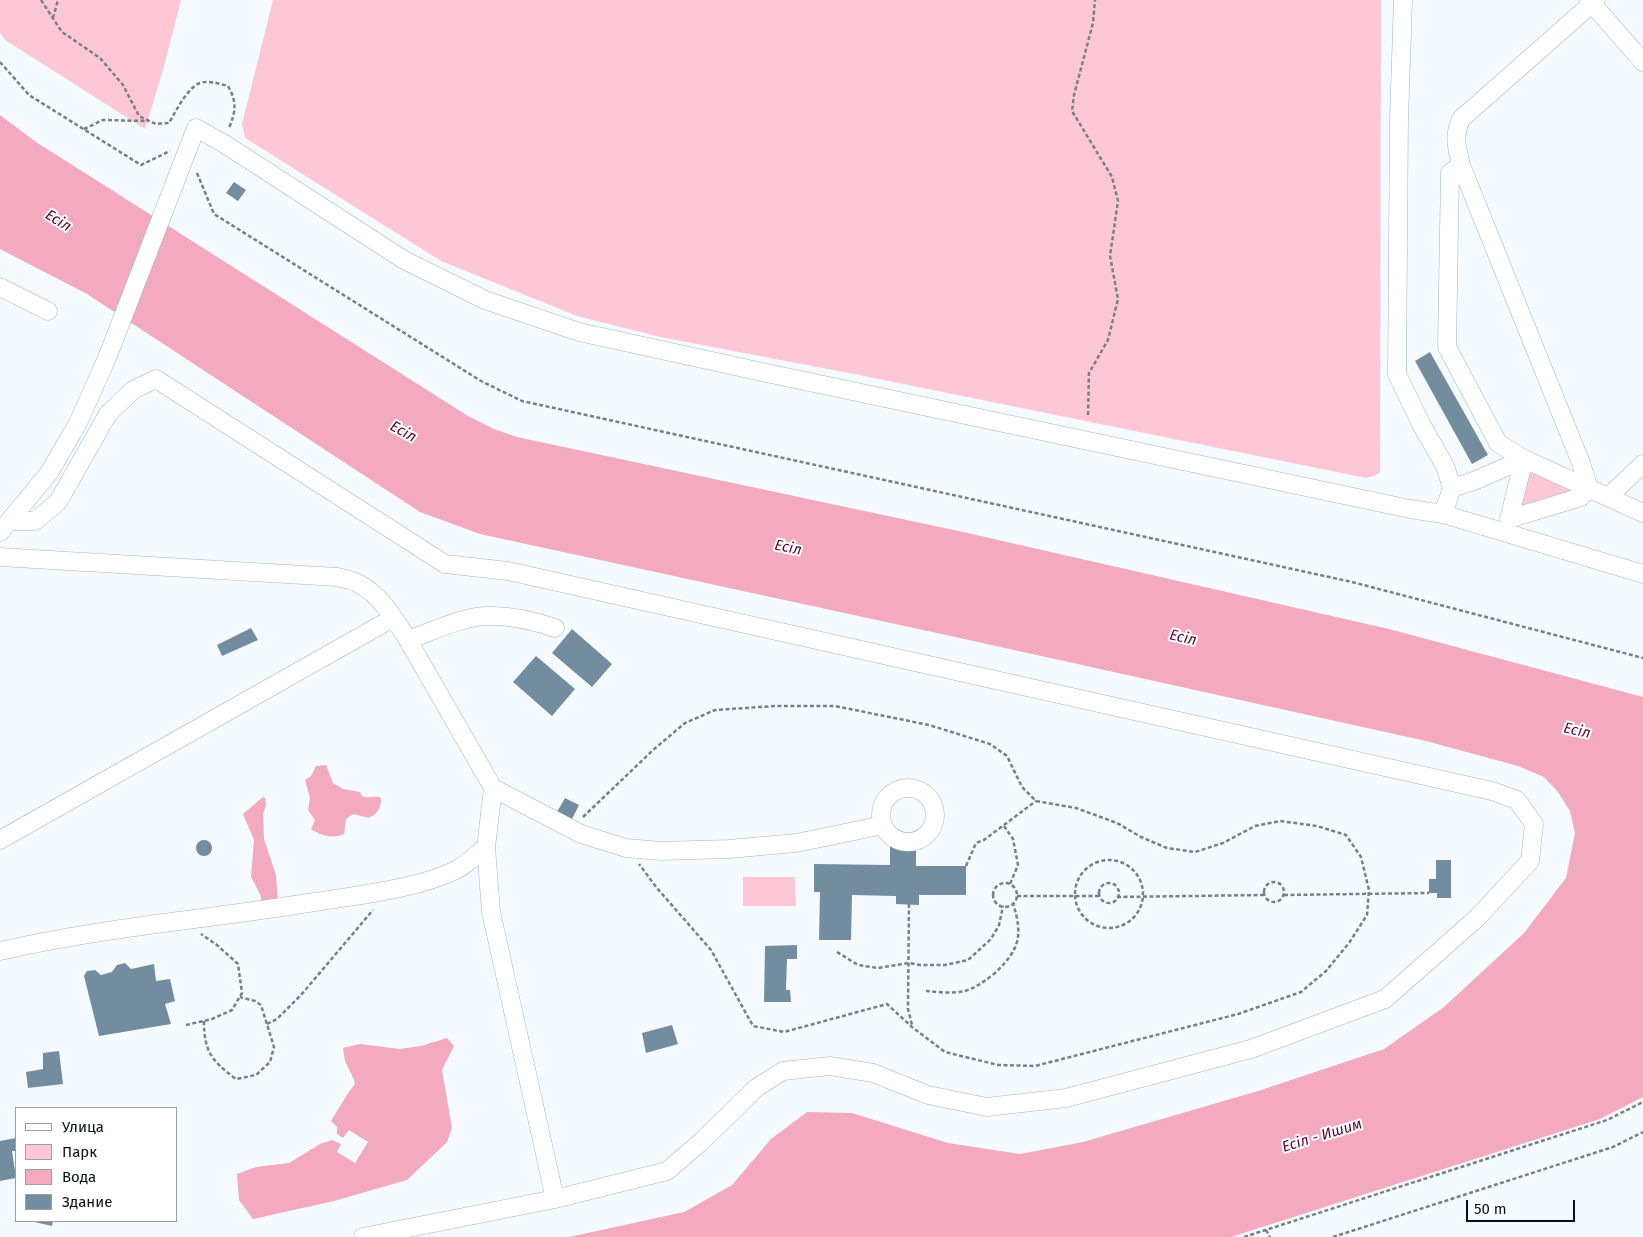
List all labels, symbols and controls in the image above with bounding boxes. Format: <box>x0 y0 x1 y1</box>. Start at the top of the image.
water label: Есіл <box>42 206 74 236</box>
water label: Есіл <box>387 417 419 447</box>
water label: Есіл <box>773 536 803 560</box>
water label: Есіл <box>1168 626 1198 650</box>
water label: Есіл <box>1562 719 1592 743</box>
legend <box>15 1107 178 1222</box>
water label: Есіл - Ишим <box>1280 1115 1364 1157</box>
text: Улица <box>62 1118 104 1136</box>
text: Парк <box>62 1143 97 1161</box>
text: Вода <box>62 1168 96 1186</box>
scale bar <box>1468 1190 1577 1222</box>
text: Здание <box>62 1193 112 1211</box>
text: 50 m <box>1474 1200 1507 1218</box>

